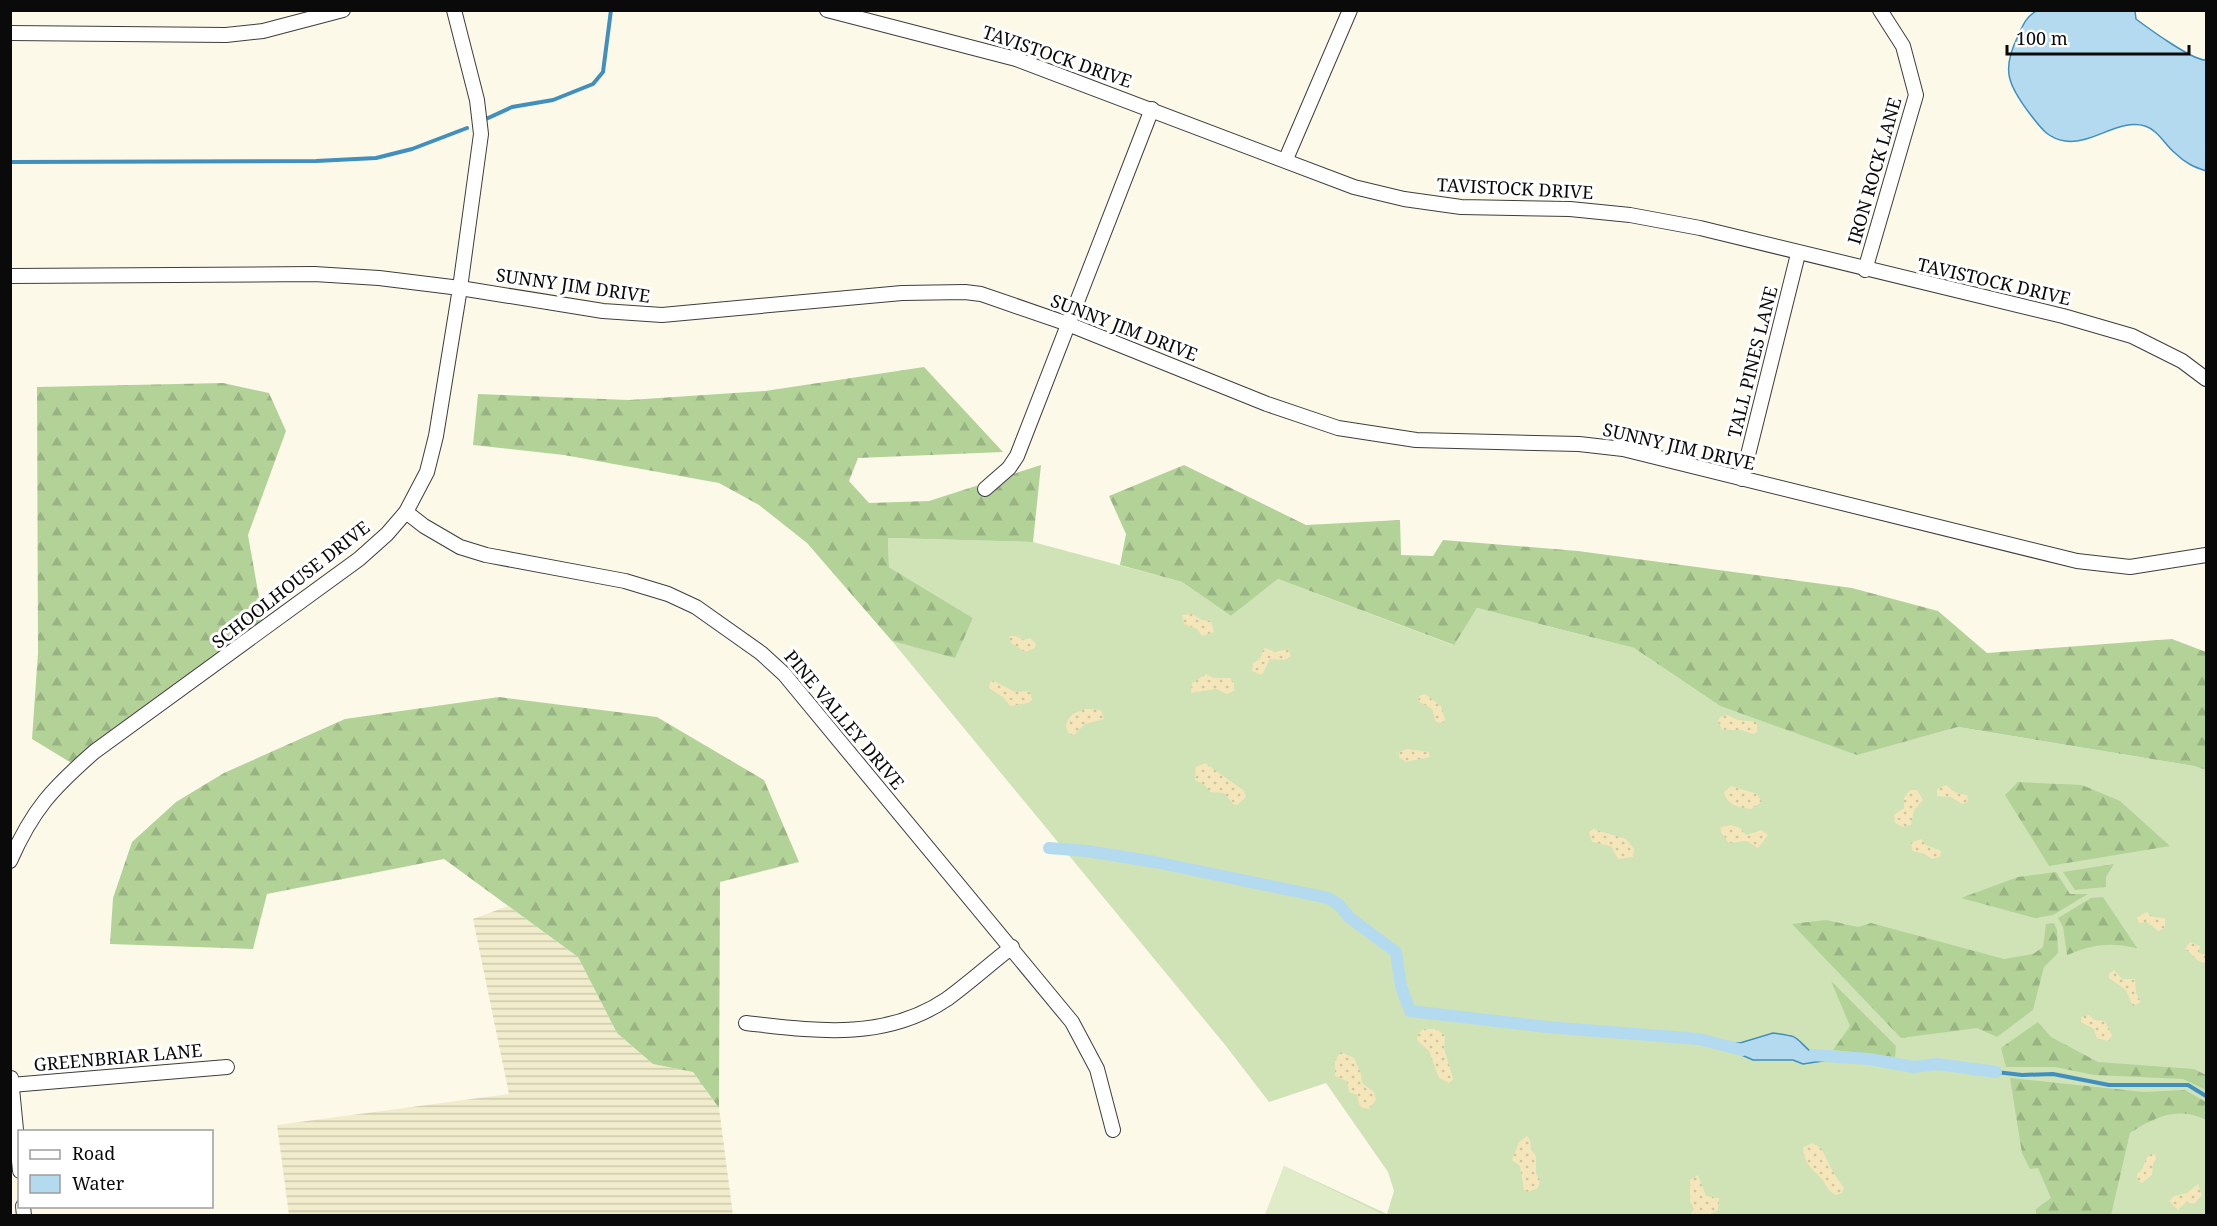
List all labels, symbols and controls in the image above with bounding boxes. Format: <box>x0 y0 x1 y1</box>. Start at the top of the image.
scale bar <box>2007 18 2188 56</box>
street label: TAVISTOCK DRIVE <box>979 19 1135 93</box>
text: 100 m <box>2016 26 2068 50</box>
street label: IRON ROCK LANE <box>1842 94 1906 247</box>
street label: TAVISTOCK DRIVE <box>1436 172 1594 204</box>
street label: TAVISTOCK DRIVE <box>1915 252 2073 310</box>
street label: SUNNY JIM DRIVE <box>494 262 652 308</box>
street label: TALL PINES LANE <box>1722 283 1782 440</box>
street label: SUNNY JIM DRIVE <box>1047 288 1201 366</box>
street label: SUNNY JIM DRIVE <box>1601 417 1758 475</box>
street label: SCHOOLHOUSE DRIVE <box>207 515 374 653</box>
street label: PINE VALLEY DRIVE <box>779 645 910 794</box>
street label: GREENBRIAR LANE <box>33 1038 203 1076</box>
legend <box>18 1130 213 1208</box>
text: Road <box>72 1141 115 1165</box>
text: Water <box>72 1171 125 1195</box>

